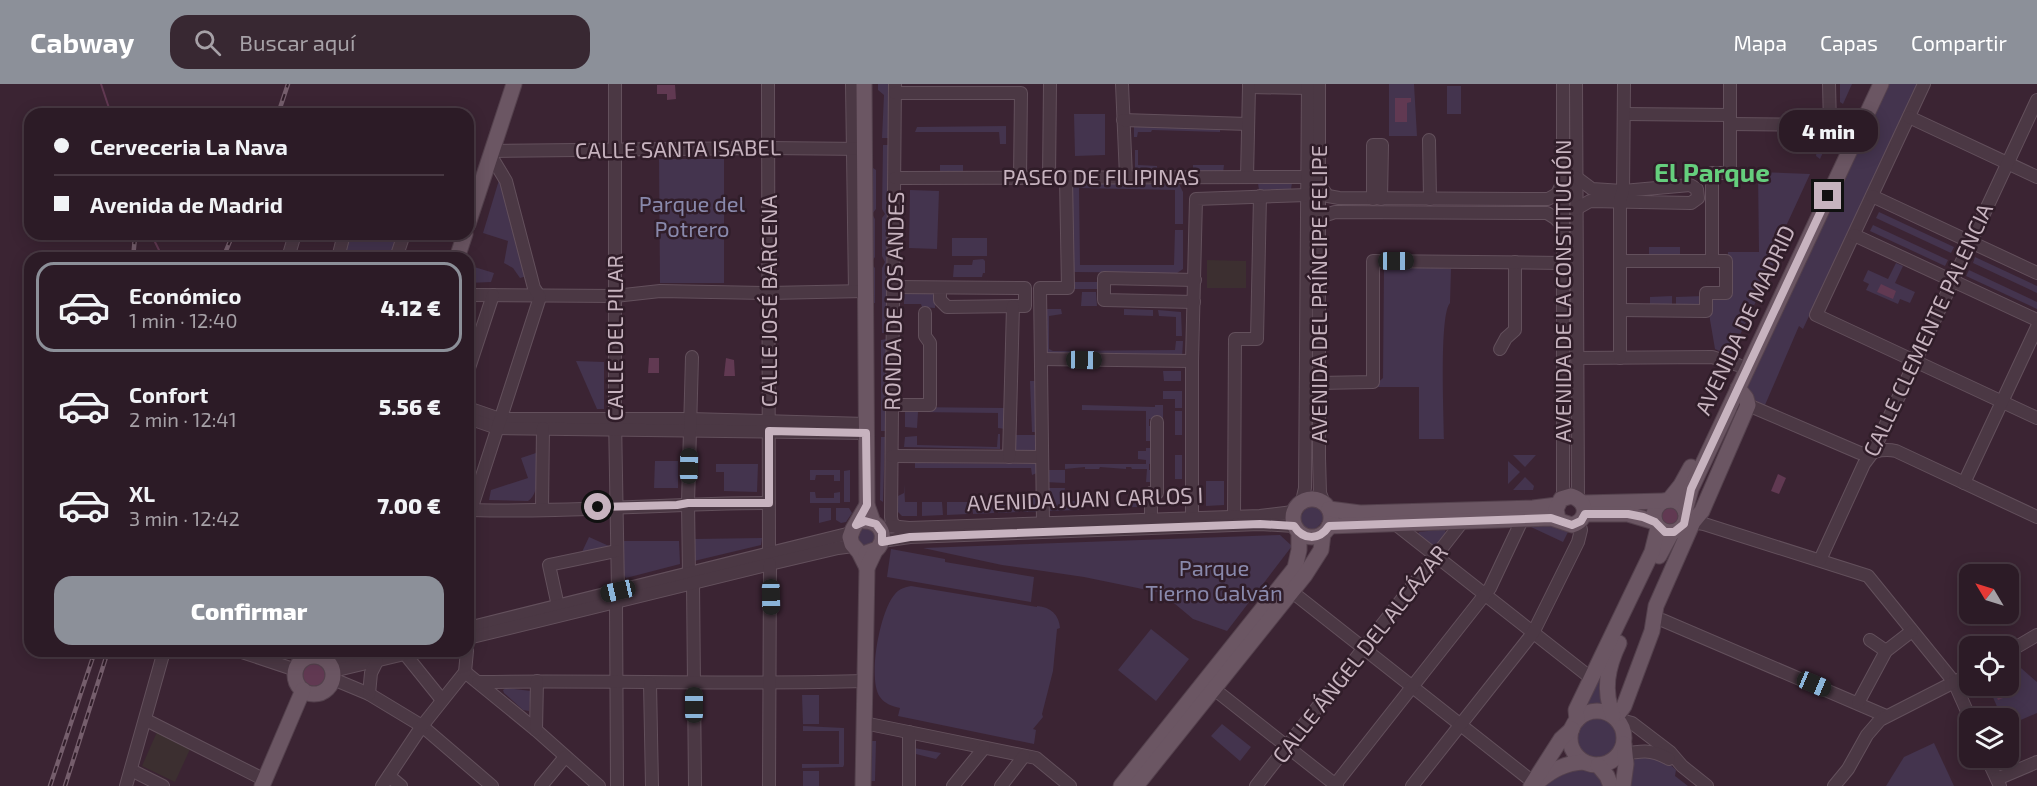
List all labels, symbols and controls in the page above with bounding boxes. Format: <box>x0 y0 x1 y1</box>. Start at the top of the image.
search box <box>170 15 590 69</box>
text: Cabway <box>30 25 134 59</box>
icon: search <box>191 26 224 59</box>
text: Buscar aquí <box>239 29 355 55</box>
text: Mapa <box>1733 30 1787 55</box>
text: Capas <box>1820 30 1878 55</box>
text: Compartir <box>1911 30 2007 55</box>
callout: 4 min <box>1778 109 1878 151</box>
text: 4 min <box>1802 119 1855 143</box>
text: Cerveceria La Nava <box>90 133 288 159</box>
street label: CALLE SANTA ISABEL <box>575 133 781 163</box>
street label: AVENIDA DE LA CONSTITUCIÓN <box>1549 139 1575 443</box>
street label: AVENIDA DEL PRÍNCIPE FELIPE <box>1305 145 1331 443</box>
district label: El Parque <box>1654 156 1770 187</box>
street label: PASEO DE FILIPINAS <box>1003 163 1199 189</box>
route end <box>1814 182 1841 209</box>
park label: Parque del Potrero <box>639 190 746 241</box>
text: Avenida de Madrid <box>90 191 283 217</box>
street label: RONDA DE LOS ANDES <box>878 191 908 411</box>
street label: CALLE JOSÉ BÁRCENA <box>755 195 781 407</box>
street label: CALLE CLEMENTE PALENCIA <box>1857 199 1997 460</box>
street label: AVENIDA DE MADRID <box>1689 221 1799 418</box>
car <box>1378 252 1414 270</box>
street label: CALLE DEL PILAR <box>601 255 627 421</box>
icon: car <box>57 280 111 334</box>
text: Económico <box>129 282 241 308</box>
text: 4.12 € <box>380 294 441 320</box>
text: 1 min · 12:40 <box>129 308 237 332</box>
car <box>1066 351 1102 369</box>
icon: car <box>57 379 111 433</box>
text: Confort <box>129 381 208 407</box>
text: 5.56 € <box>379 393 441 419</box>
text: 2 min · 12:41 <box>129 407 237 431</box>
car <box>680 448 698 484</box>
icon: car <box>57 478 111 532</box>
text: XL <box>129 480 155 506</box>
street label: AVENIDA JUAN CARLOS I <box>966 481 1204 515</box>
text: 7.00 € <box>377 492 441 518</box>
route start <box>584 493 611 520</box>
text: 3 min · 12:42 <box>129 506 240 530</box>
street label: CALLE ÁNGEL DEL ALCÁZAR <box>1266 539 1452 767</box>
park label: Parque Tierno Galván <box>1145 554 1283 605</box>
north arrow <box>1959 564 2019 624</box>
map controls <box>1959 564 2019 768</box>
button: Confirmar <box>54 576 444 645</box>
car <box>598 578 638 604</box>
car <box>762 579 780 615</box>
button: locate <box>1959 636 2019 696</box>
car <box>1794 669 1834 699</box>
car <box>685 687 703 723</box>
button: layers <box>1959 708 2019 768</box>

